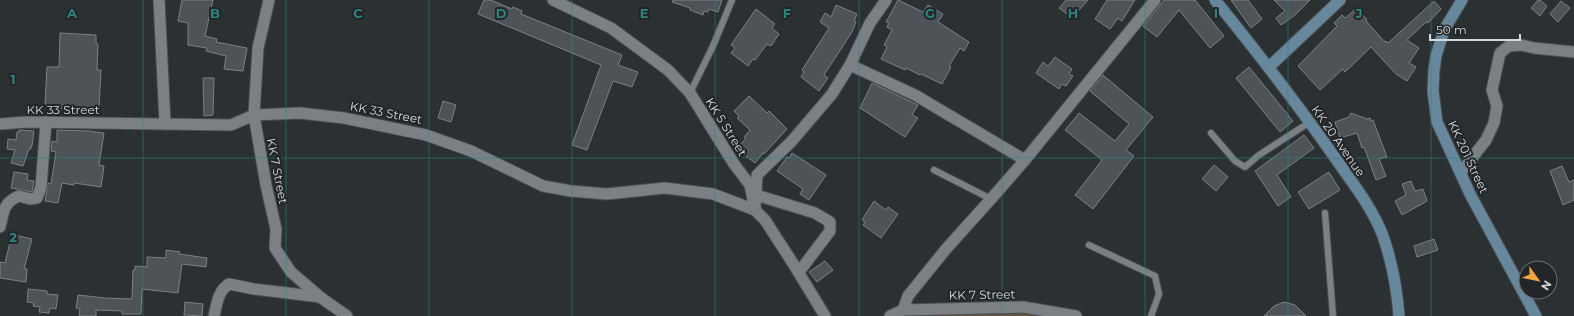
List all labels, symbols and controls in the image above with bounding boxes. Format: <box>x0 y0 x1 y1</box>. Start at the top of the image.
text: A <box>66 5 78 21</box>
text: B <box>210 5 220 21</box>
text: C <box>353 5 363 21</box>
text: D <box>496 5 507 21</box>
text: E <box>640 5 649 21</box>
text: F <box>783 5 791 21</box>
text: G <box>925 5 935 21</box>
text: H <box>1068 5 1078 21</box>
text: I <box>1214 5 1218 21</box>
text: J <box>1354 5 1363 21</box>
scale bar <box>1430 16 1520 42</box>
text: 50 m <box>1436 22 1467 37</box>
text: 1 <box>10 71 16 87</box>
street label: KK 5 Street <box>702 95 750 159</box>
street label: KK 33 Street <box>349 98 424 127</box>
street label: KK 33 Street <box>26 102 100 117</box>
street label: KK 20 Avenue <box>1308 102 1368 179</box>
street label: KK 201 Street <box>1445 118 1492 196</box>
street label: KK 7 Street <box>264 137 291 205</box>
text: 2 <box>9 229 17 245</box>
north arrow <box>1518 260 1558 300</box>
text: N <box>1538 278 1555 293</box>
street label: KK 7 Street <box>949 286 1016 303</box>

